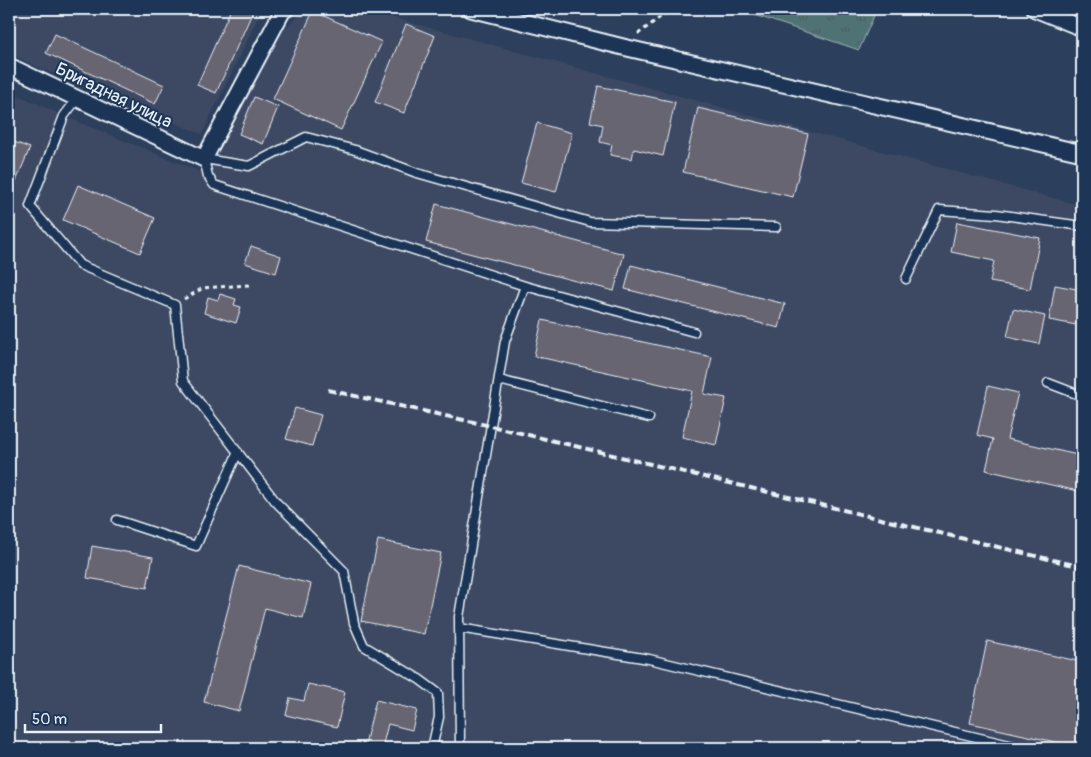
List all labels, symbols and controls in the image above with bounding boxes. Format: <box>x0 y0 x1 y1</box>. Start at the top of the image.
street label: Бригадная улица <box>52 57 176 134</box>
scale bar <box>25 702 161 734</box>
text: 50 m <box>32 710 67 729</box>

